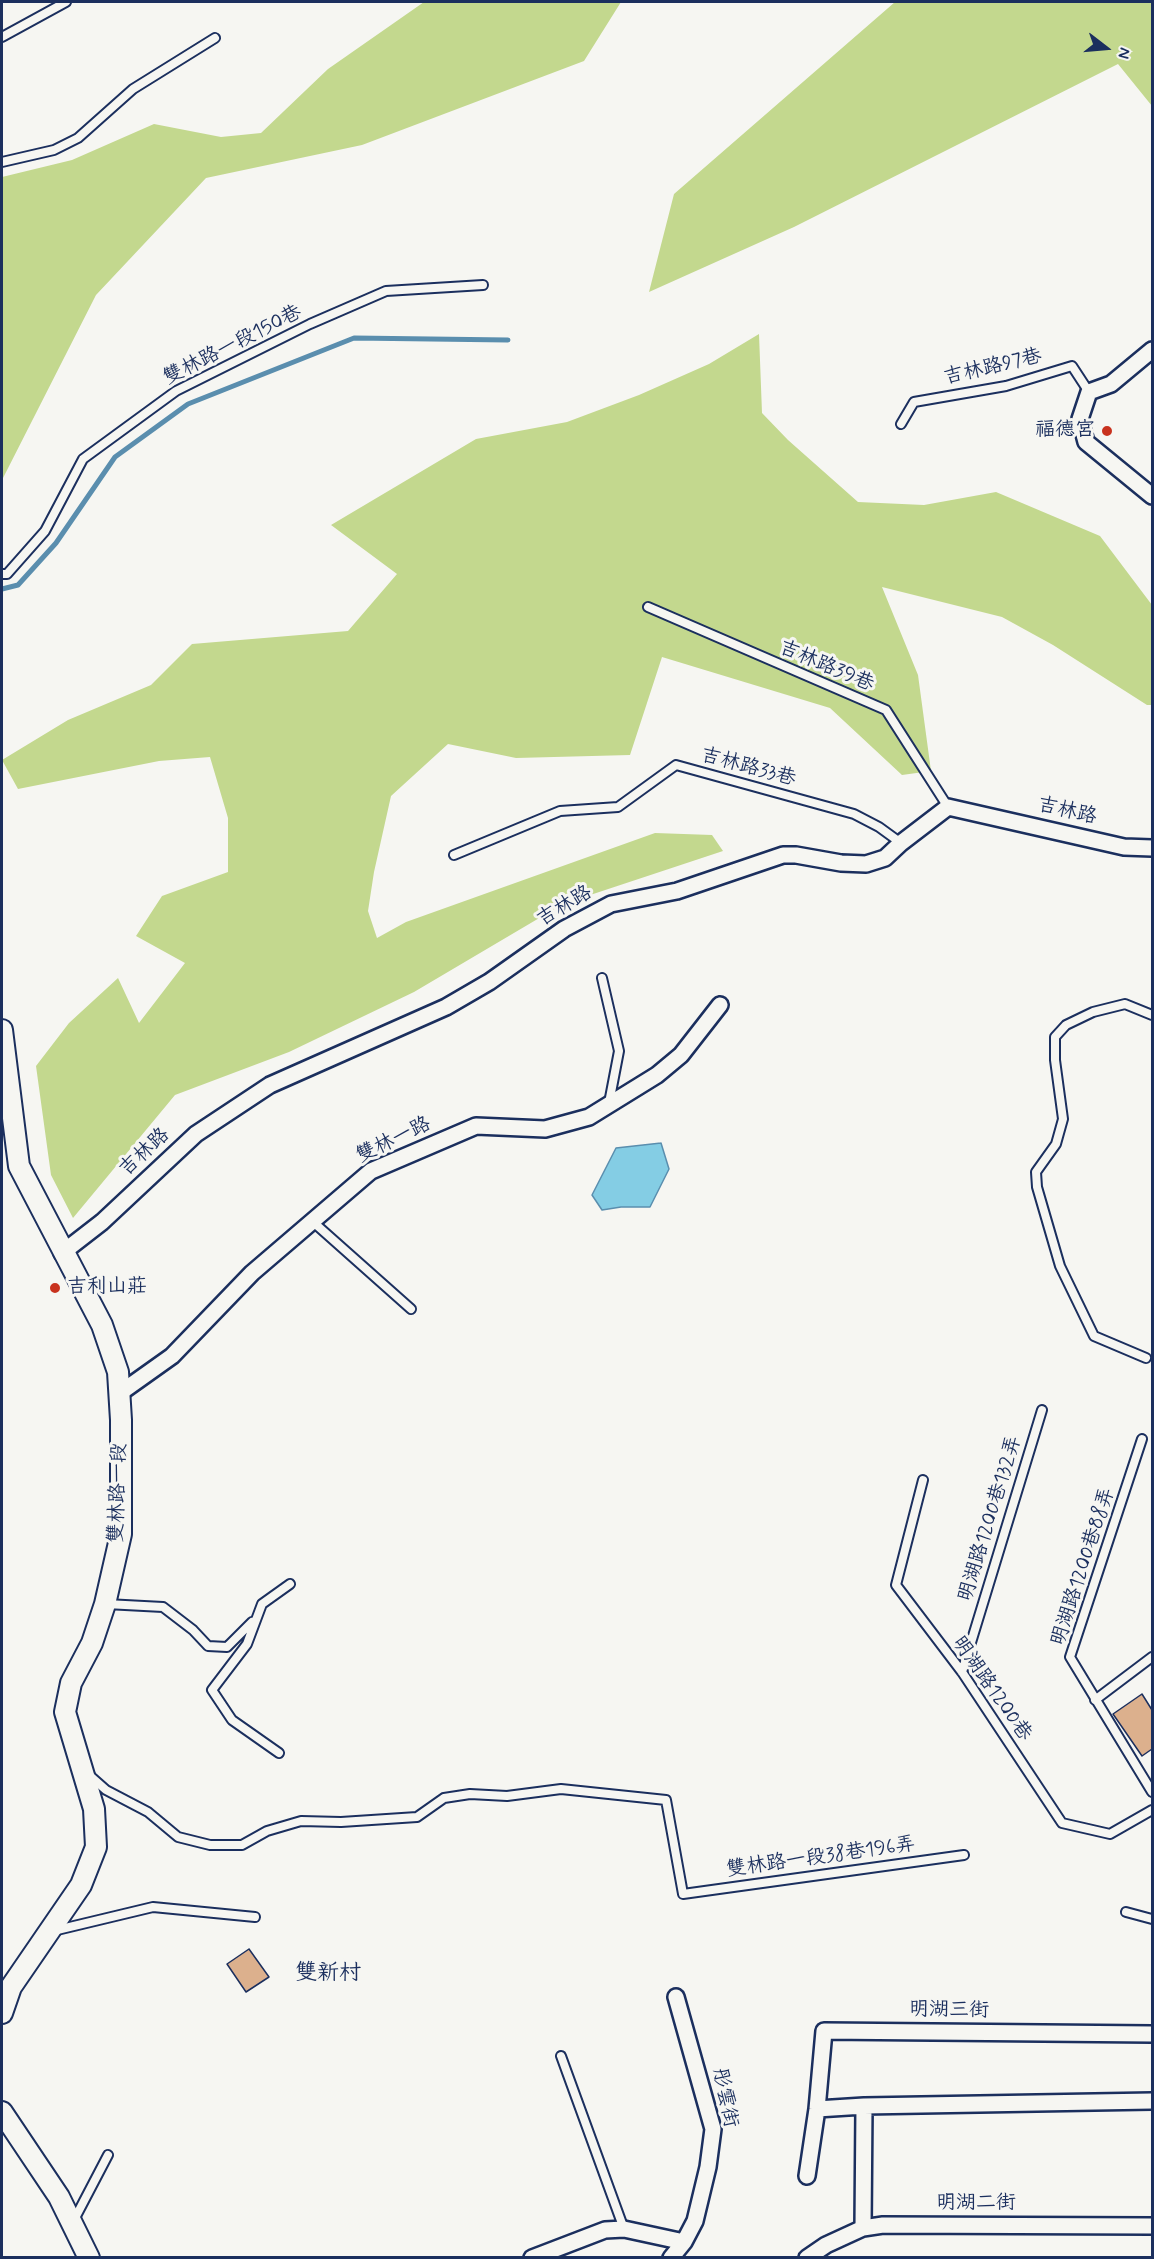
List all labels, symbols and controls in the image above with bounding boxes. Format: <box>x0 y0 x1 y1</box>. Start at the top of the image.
north arrow <box>1076 18 1136 78</box>
text: N <box>1112 45 1135 61</box>
street label: 雙林路一段150巷 <box>160 301 306 391</box>
street label: 吉林路97巷 <box>942 345 1044 391</box>
place label: 福德宮 <box>1035 419 1095 443</box>
marker: 福德宮 <box>1100 424 1114 438</box>
street label: 吉林路39巷 <box>775 636 877 698</box>
street label: 吉林路33巷 <box>698 744 798 792</box>
street label: 吉林路 <box>1035 794 1099 830</box>
street label: 吉林路 <box>533 881 597 933</box>
street label: 雙林一路 <box>353 1113 435 1169</box>
street label: 吉林路 <box>115 1124 175 1182</box>
place label: 吉利山莊 <box>67 1276 147 1300</box>
marker: 吉利山莊 <box>48 1281 62 1295</box>
street label: 明湖路1200巷132弄 <box>954 1433 1028 1605</box>
street label: 雙林路一段 <box>105 1443 133 1543</box>
street label: 明湖路1200巷88弄 <box>1047 1485 1121 1649</box>
street label: 明湖路1200巷 <box>946 1632 1036 1746</box>
street label: 雙林路一段38巷196弄 <box>725 1833 917 1883</box>
district label: 雙新村 <box>295 1961 361 1987</box>
street label: 明湖三街 <box>909 1998 989 2024</box>
street label: 彤雲街 <box>706 2066 742 2130</box>
street label: 明湖二街 <box>936 2192 1016 2216</box>

